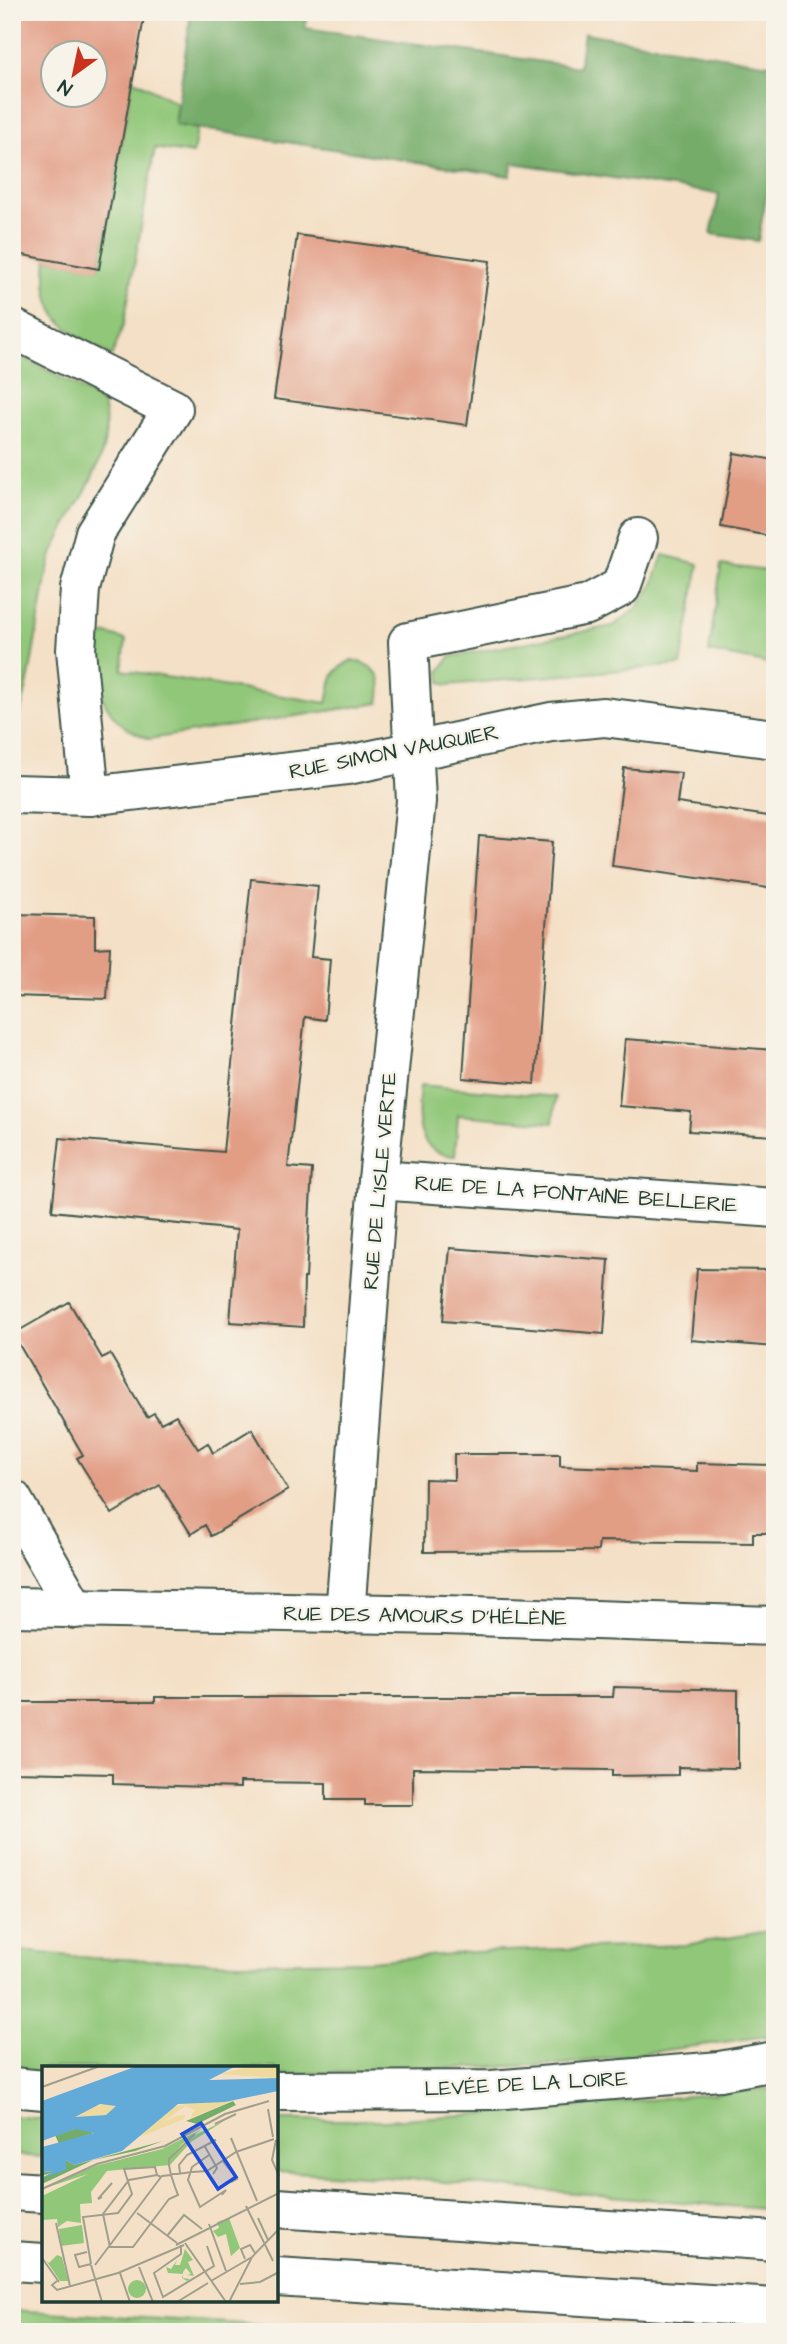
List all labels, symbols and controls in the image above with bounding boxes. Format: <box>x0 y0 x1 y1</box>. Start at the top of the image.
north arrow <box>38 38 108 108</box>
text: N <box>53 72 78 102</box>
street label: RUE SIMON VAUQUIER <box>287 717 501 787</box>
street label: RUE DE L'ISLE VERTE <box>356 1071 404 1291</box>
street label: RUE DE LA FONTAINE BELLERIE <box>414 1168 739 1220</box>
street label: RUE DES AMOURS D'HÉLÈNE <box>283 1599 568 1633</box>
street label: LEVÉE DE LA LOIRE <box>424 2064 629 2104</box>
inset map <box>42 2066 278 2302</box>

